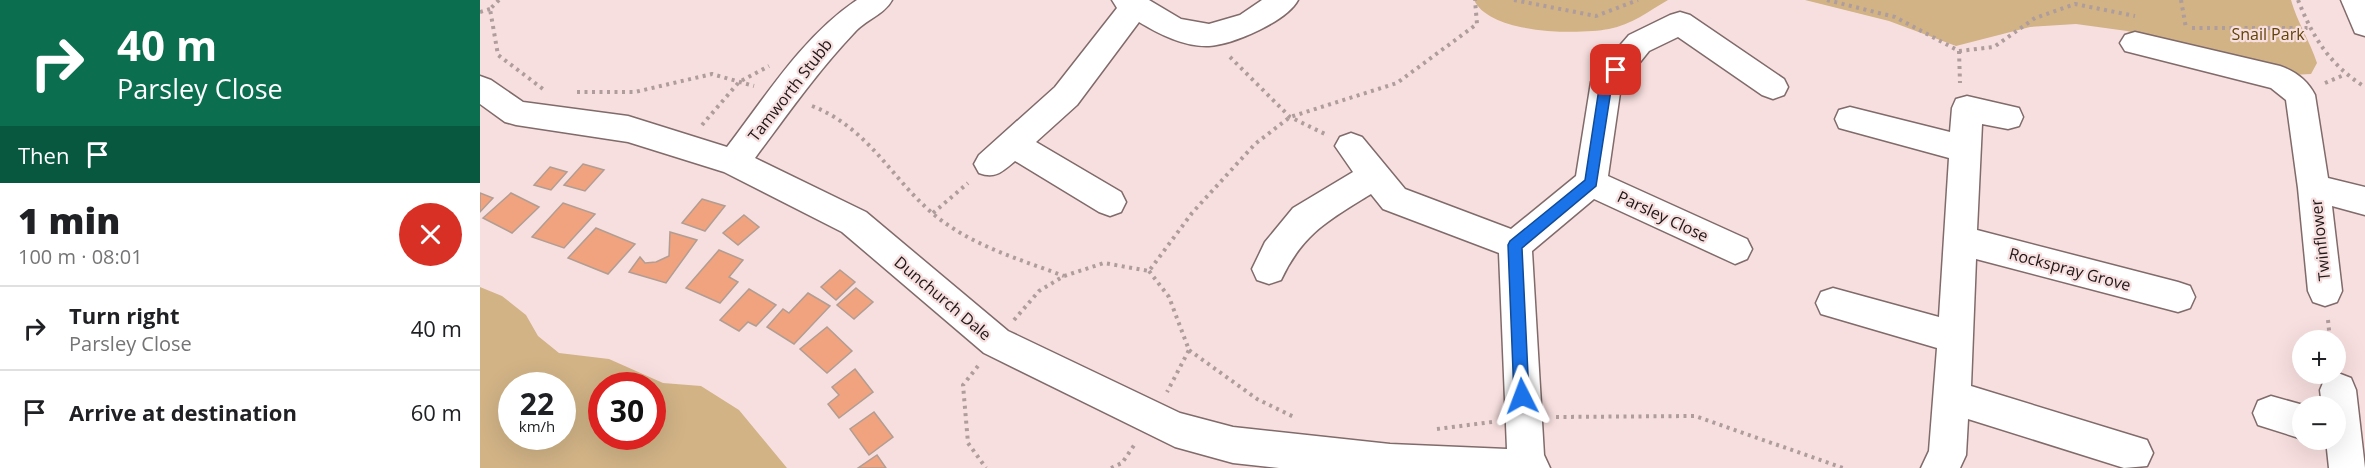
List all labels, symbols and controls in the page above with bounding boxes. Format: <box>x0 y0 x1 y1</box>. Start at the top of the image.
text: 40 m <box>117 16 217 73</box>
park label: Snail Park <box>2231 23 2305 45</box>
icon: right <box>18 24 96 102</box>
street label: Tamworth Stubb <box>743 34 837 146</box>
pin <box>1590 44 1641 95</box>
icon: arrive <box>1599 53 1632 86</box>
text: Parsley Close <box>117 70 283 107</box>
icon: arrive <box>81 138 114 171</box>
text: Then <box>18 140 69 170</box>
street label: Parsley Close <box>1614 185 1712 247</box>
text: 1 min <box>18 196 120 245</box>
street label: Twinflower <box>2305 198 2335 282</box>
button: close <box>399 203 462 266</box>
street label: Rockspray Grove <box>2007 242 2133 296</box>
text: 100 m · 08:01 <box>18 243 143 270</box>
street label: Dunchurch Dale <box>890 251 996 345</box>
text: Turn right <box>69 300 180 330</box>
icon: right <box>18 312 51 345</box>
text: 40 m <box>411 313 462 343</box>
text: Parsley Close <box>69 330 192 357</box>
map controls <box>2292 330 2346 450</box>
button: + <box>2292 330 2346 384</box>
position arrow <box>1490 364 1554 428</box>
speed limit sign: 30 <box>588 372 666 450</box>
text: 22 <box>520 383 554 424</box>
icon: arrive <box>18 396 51 429</box>
button: − <box>2292 396 2346 450</box>
text: Arrive at destination <box>69 397 297 427</box>
text: 60 m <box>411 397 462 427</box>
text: km/h <box>519 416 555 436</box>

